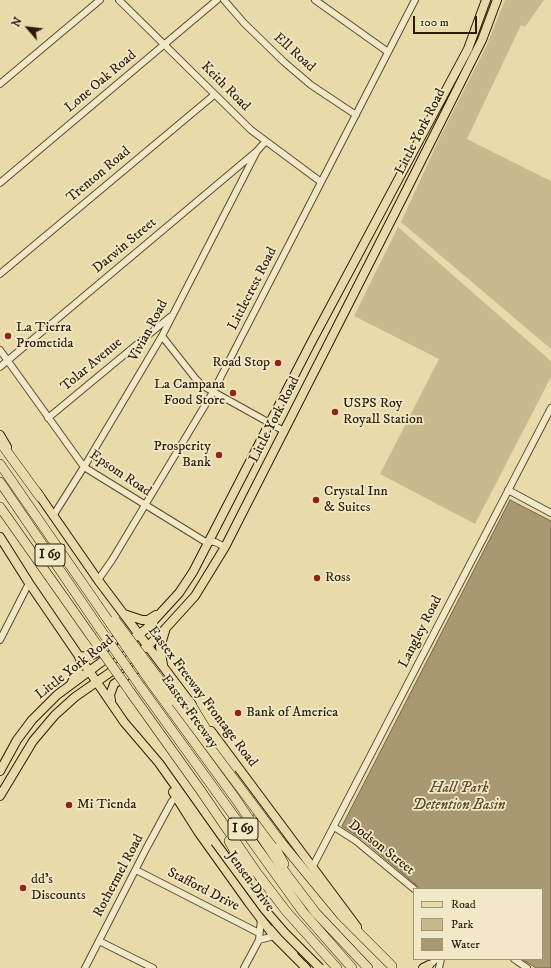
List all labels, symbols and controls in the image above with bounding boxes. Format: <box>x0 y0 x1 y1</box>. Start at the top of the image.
north arrow <box>8 8 48 48</box>
scale bar <box>415 8 479 34</box>
text: N <box>9 15 26 30</box>
text: 100 m <box>420 15 449 30</box>
street label: Ell Road <box>270 30 318 76</box>
street label: Lone Oak Road <box>62 47 140 117</box>
street label: Keith Road <box>197 59 253 115</box>
street label: Little York Road <box>392 86 450 178</box>
street label: Trenton Road <box>64 143 134 207</box>
street label: Darwin Street <box>90 215 160 277</box>
street label: Littlecrest Road <box>225 245 281 333</box>
street label: Vivian Road <box>126 297 172 365</box>
place label: La Tierra Prometida <box>16 320 73 352</box>
marker: La Tierra Prometida <box>3 331 13 341</box>
street label: Tolar Avenue <box>58 335 126 395</box>
place label: Road Stop <box>212 355 270 371</box>
marker: Road Stop <box>273 358 283 368</box>
street label: Little York Road <box>246 374 304 466</box>
place label: La Campana Food Store <box>154 377 225 410</box>
marker: La Campana Food Store <box>228 388 238 398</box>
place label: USPS Roy Royall Station <box>343 396 423 428</box>
marker: USPS Roy Royall Station <box>330 407 340 417</box>
place label: Prosperity Bank <box>153 439 211 472</box>
street label: Epsom Road <box>86 447 154 501</box>
marker: Prosperity Bank <box>214 450 224 460</box>
place label: Crystal Inn & Suites <box>324 484 388 516</box>
marker: Crystal Inn & Suites <box>311 495 321 505</box>
road number: I 69 <box>35 544 65 566</box>
place label: Ross <box>325 570 350 586</box>
marker: Ross <box>312 573 322 583</box>
street label: Langley Road <box>396 593 446 671</box>
street label: Eastex Freeway Frontage Road <box>144 623 260 771</box>
street label: Little York Road <box>33 632 117 704</box>
street label: Eastex Freeway <box>157 672 221 752</box>
place label: Bank of America <box>246 705 338 721</box>
marker: Bank of America <box>233 708 243 718</box>
water label: Hall Park Detention Basin <box>413 780 505 815</box>
place label: Mi Tienda <box>77 797 137 813</box>
marker: Mi Tienda <box>64 800 74 810</box>
street label: Dodson Street <box>345 817 417 879</box>
road number: I 69 <box>228 818 258 840</box>
street label: Rothermel Road <box>90 832 148 920</box>
street label: Jensen Drive <box>223 849 277 915</box>
street label: Stafford Drive <box>164 865 242 915</box>
place label: dd's Discounts <box>31 872 86 904</box>
marker: dd's Discounts <box>18 883 28 893</box>
legend <box>413 888 543 960</box>
text: Road <box>451 897 476 912</box>
text: Park <box>451 917 473 932</box>
text: Water <box>451 937 480 952</box>

